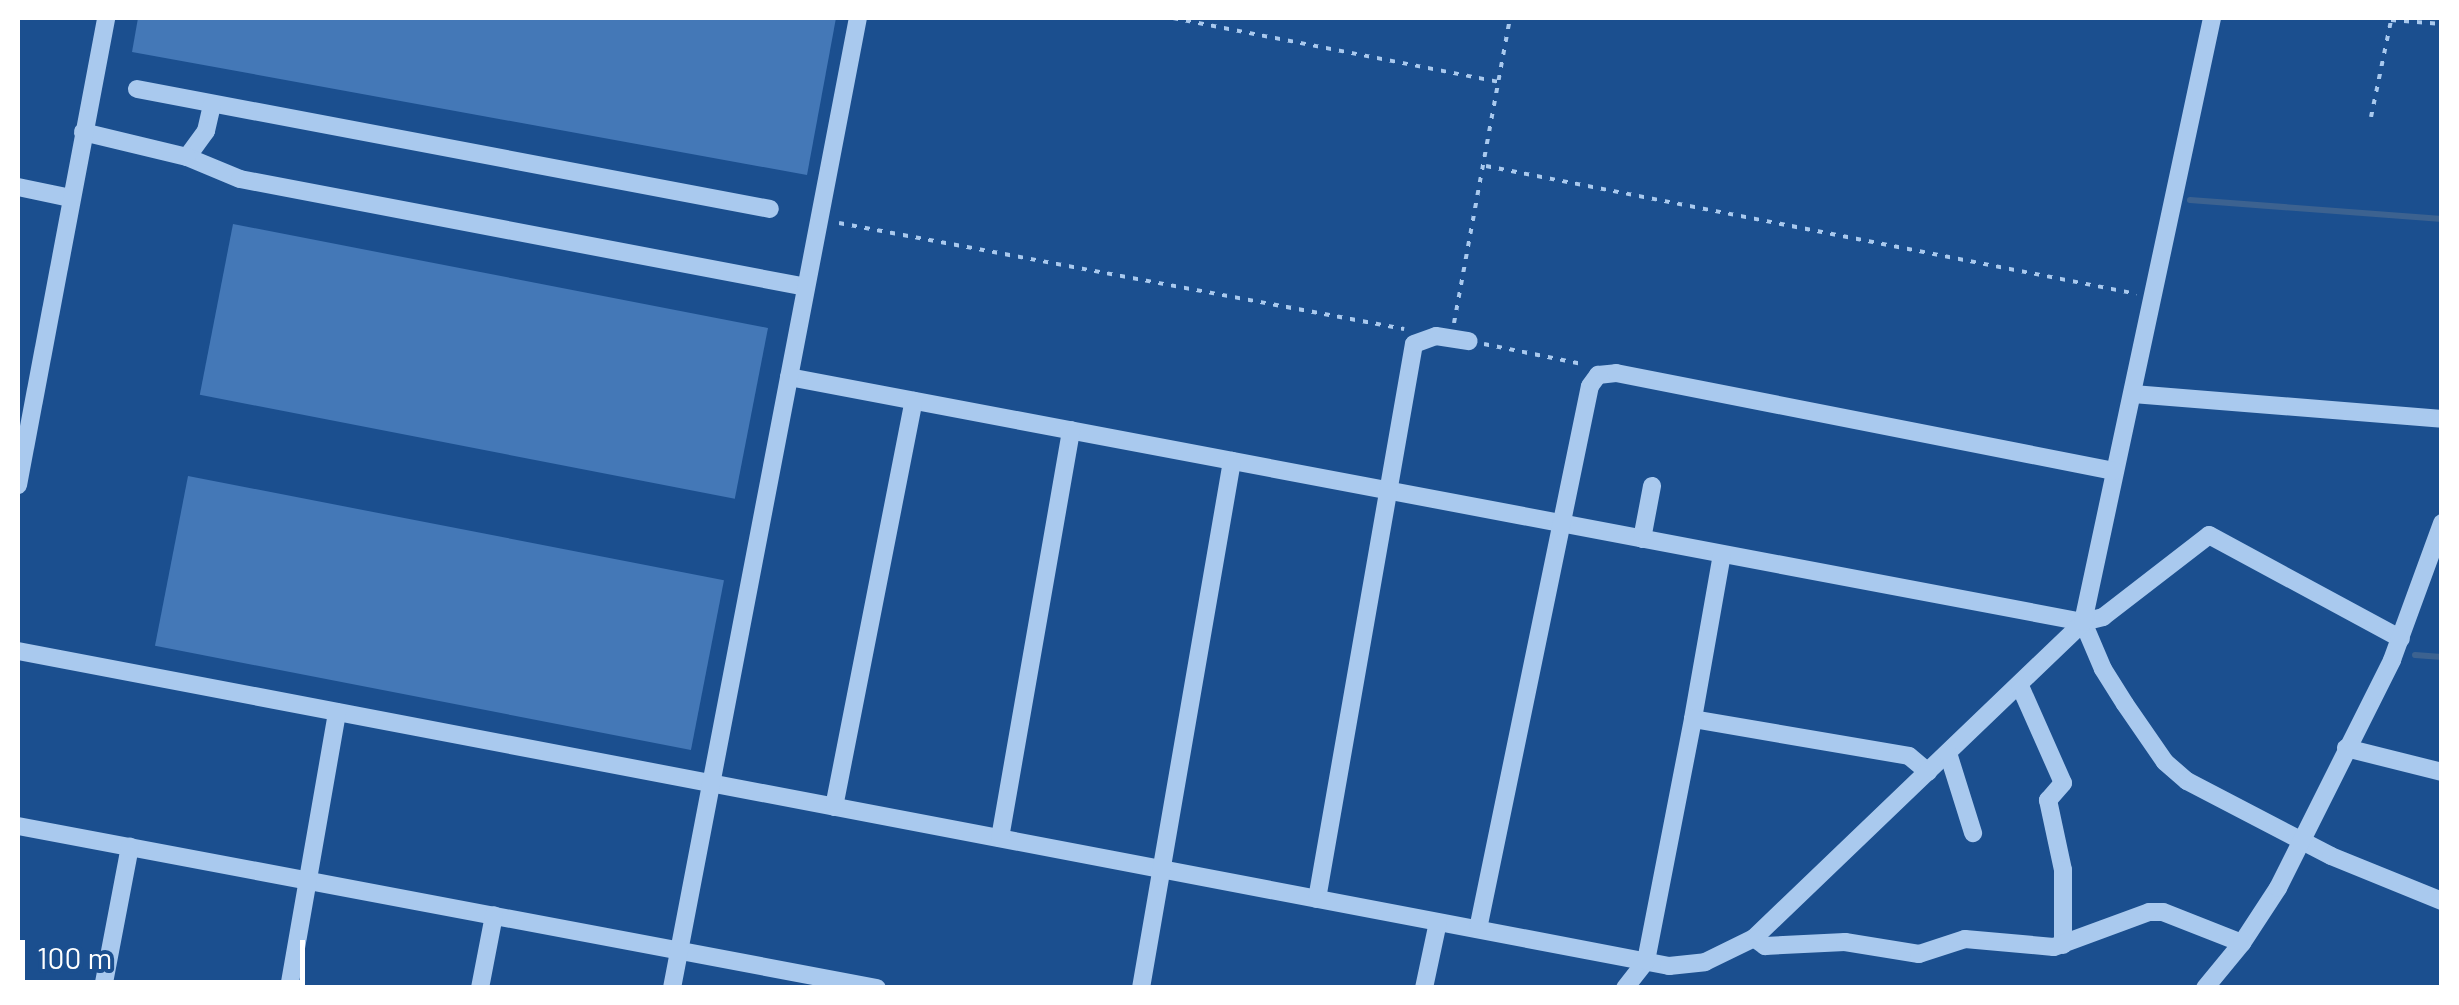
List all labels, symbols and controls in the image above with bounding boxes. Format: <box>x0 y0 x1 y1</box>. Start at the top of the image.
scale bar <box>25 920 310 982</box>
text: 100 m <box>37 939 112 975</box>

